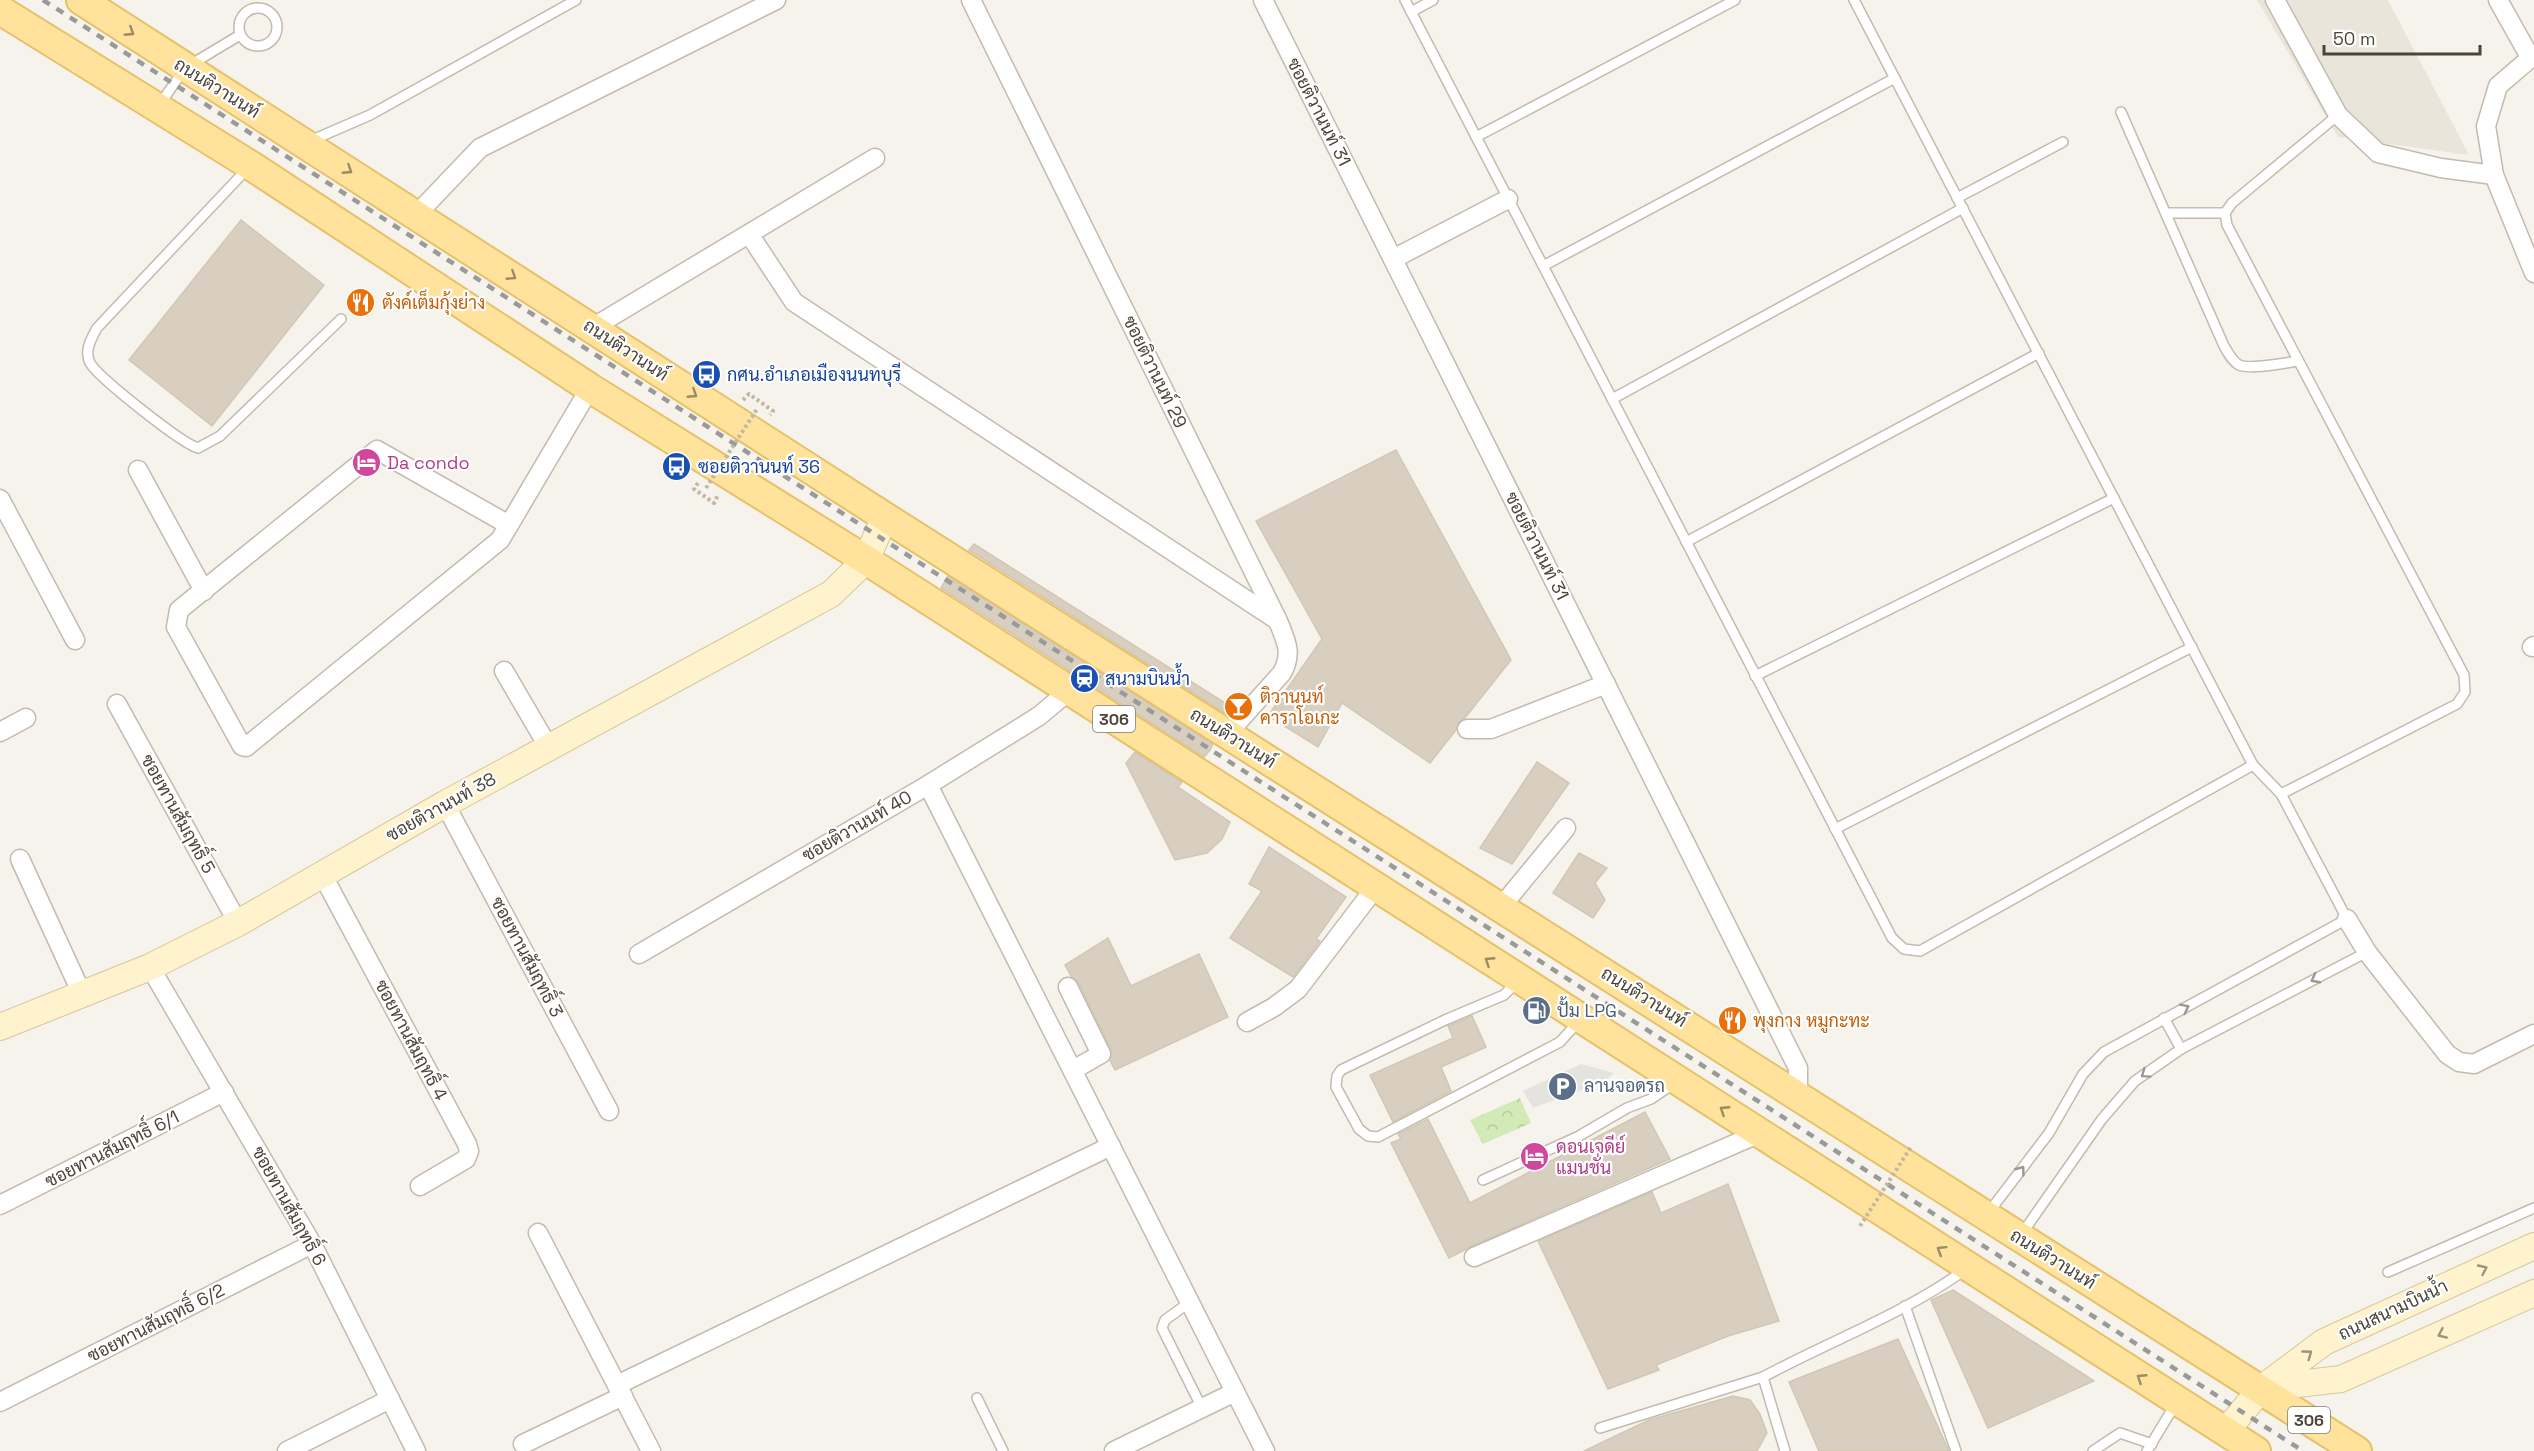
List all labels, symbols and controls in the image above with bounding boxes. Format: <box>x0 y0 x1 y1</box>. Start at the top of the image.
scale bar <box>2324 18 2480 56</box>
one-way arrow <box>123 25 134 36</box>
text: 50 m <box>2333 27 2375 50</box>
street label: ถนนติวานนท์ <box>170 51 265 123</box>
street label: ซอยติวานนท์ 31 <box>1282 53 1357 170</box>
one-way arrow <box>342 163 352 175</box>
one-way arrow <box>505 269 516 280</box>
restaurant icon: ตังค์เต็มกุ้งย่าง <box>345 287 377 319</box>
place label: ตังค์เต็มกุ้งย่าง <box>382 289 485 315</box>
street label: ซอยติวานนท์ 29 <box>1118 311 1193 432</box>
street label: ถนนติวานนท์ <box>579 313 674 386</box>
bus stop icon: กศน.อำเภอเมืองนนทบุรี <box>690 359 722 391</box>
place label: กศน.อำเภอเมืองนนทบุรี <box>727 362 901 387</box>
one-way arrow <box>686 387 697 398</box>
hotel icon: Da condo <box>350 447 382 479</box>
place label: Da condo <box>387 451 470 474</box>
bus stop icon: ซอยติวานนท์ 36 <box>661 451 693 483</box>
place label: ซอยติวานนท์ 36 <box>698 454 820 478</box>
street label: ซอยติวานนท์ 31 <box>1500 487 1575 604</box>
station icon: สนามบินน้ำ <box>1068 663 1100 695</box>
place label: สนามบินน้ำ <box>1105 663 1190 690</box>
place label: ติวานนท์ คาราโอเกะ <box>1260 684 1340 729</box>
bar icon: ติวานนท์ คาราโอเกะ <box>1223 691 1255 723</box>
street label: ถนนติวานนท์ <box>1186 701 1281 773</box>
road number: 306 <box>1093 706 1135 732</box>
street label: ซอยทานสัมฤทธิ์ 5 <box>136 748 224 877</box>
street label: ซอยติวานนท์ 38 <box>381 766 500 846</box>
street label: ซอยติวานนท์ 40 <box>797 784 916 866</box>
street label: ซอยทานสัมฤทธิ์ 3 <box>486 891 573 1021</box>
one-way arrow <box>1485 956 1495 968</box>
street label: ถนนติวานนท์ <box>1597 960 1692 1032</box>
one-way arrow <box>2311 972 2321 983</box>
street label: ซอยทานสัมฤทธิ์ 4 <box>370 974 457 1104</box>
fuel station icon: ปั้ม LPG <box>1520 995 1552 1027</box>
place label: ปั้ม LPG <box>1557 996 1617 1022</box>
one-way arrow <box>2179 1004 2190 1015</box>
restaurant icon: พุงกาง หมูกะทะ <box>1716 1005 1748 1037</box>
place label: พุงกาง หมูกะทะ <box>1753 1009 1870 1034</box>
one-way arrow <box>2141 1067 2152 1078</box>
parking icon: ลานจอดรถ <box>1547 1070 1579 1102</box>
place label: ลานจอดรถ <box>1584 1074 1665 1097</box>
street label: ซอยทานสัมฤทธิ์ 6/1 <box>39 1101 183 1192</box>
one-way arrow <box>1720 1106 1730 1118</box>
place label: ดอนเจดีย์ แมนชั่น <box>1556 1134 1625 1179</box>
street label: ซอยทานสัมฤทธิ์ 6 <box>247 1140 335 1270</box>
hotel icon: ดอนเจดีย์ แมนชั่น <box>1519 1141 1551 1173</box>
one-way arrow <box>2014 1165 2025 1176</box>
street label: ถนนติวานนท์ <box>2006 1222 2101 1294</box>
one-way arrow <box>1937 1246 1948 1257</box>
one-way arrow <box>2477 1265 2488 1277</box>
street label: ถนนสนามบินน้ำ <box>2333 1270 2451 1345</box>
street label: ซอยทานสัมฤทธิ์ 6/2 <box>82 1274 228 1367</box>
one-way arrow <box>2438 1327 2449 1339</box>
one-way arrow <box>2301 1350 2312 1361</box>
one-way arrow <box>2136 1374 2147 1385</box>
road number: 306 <box>2288 1407 2330 1433</box>

